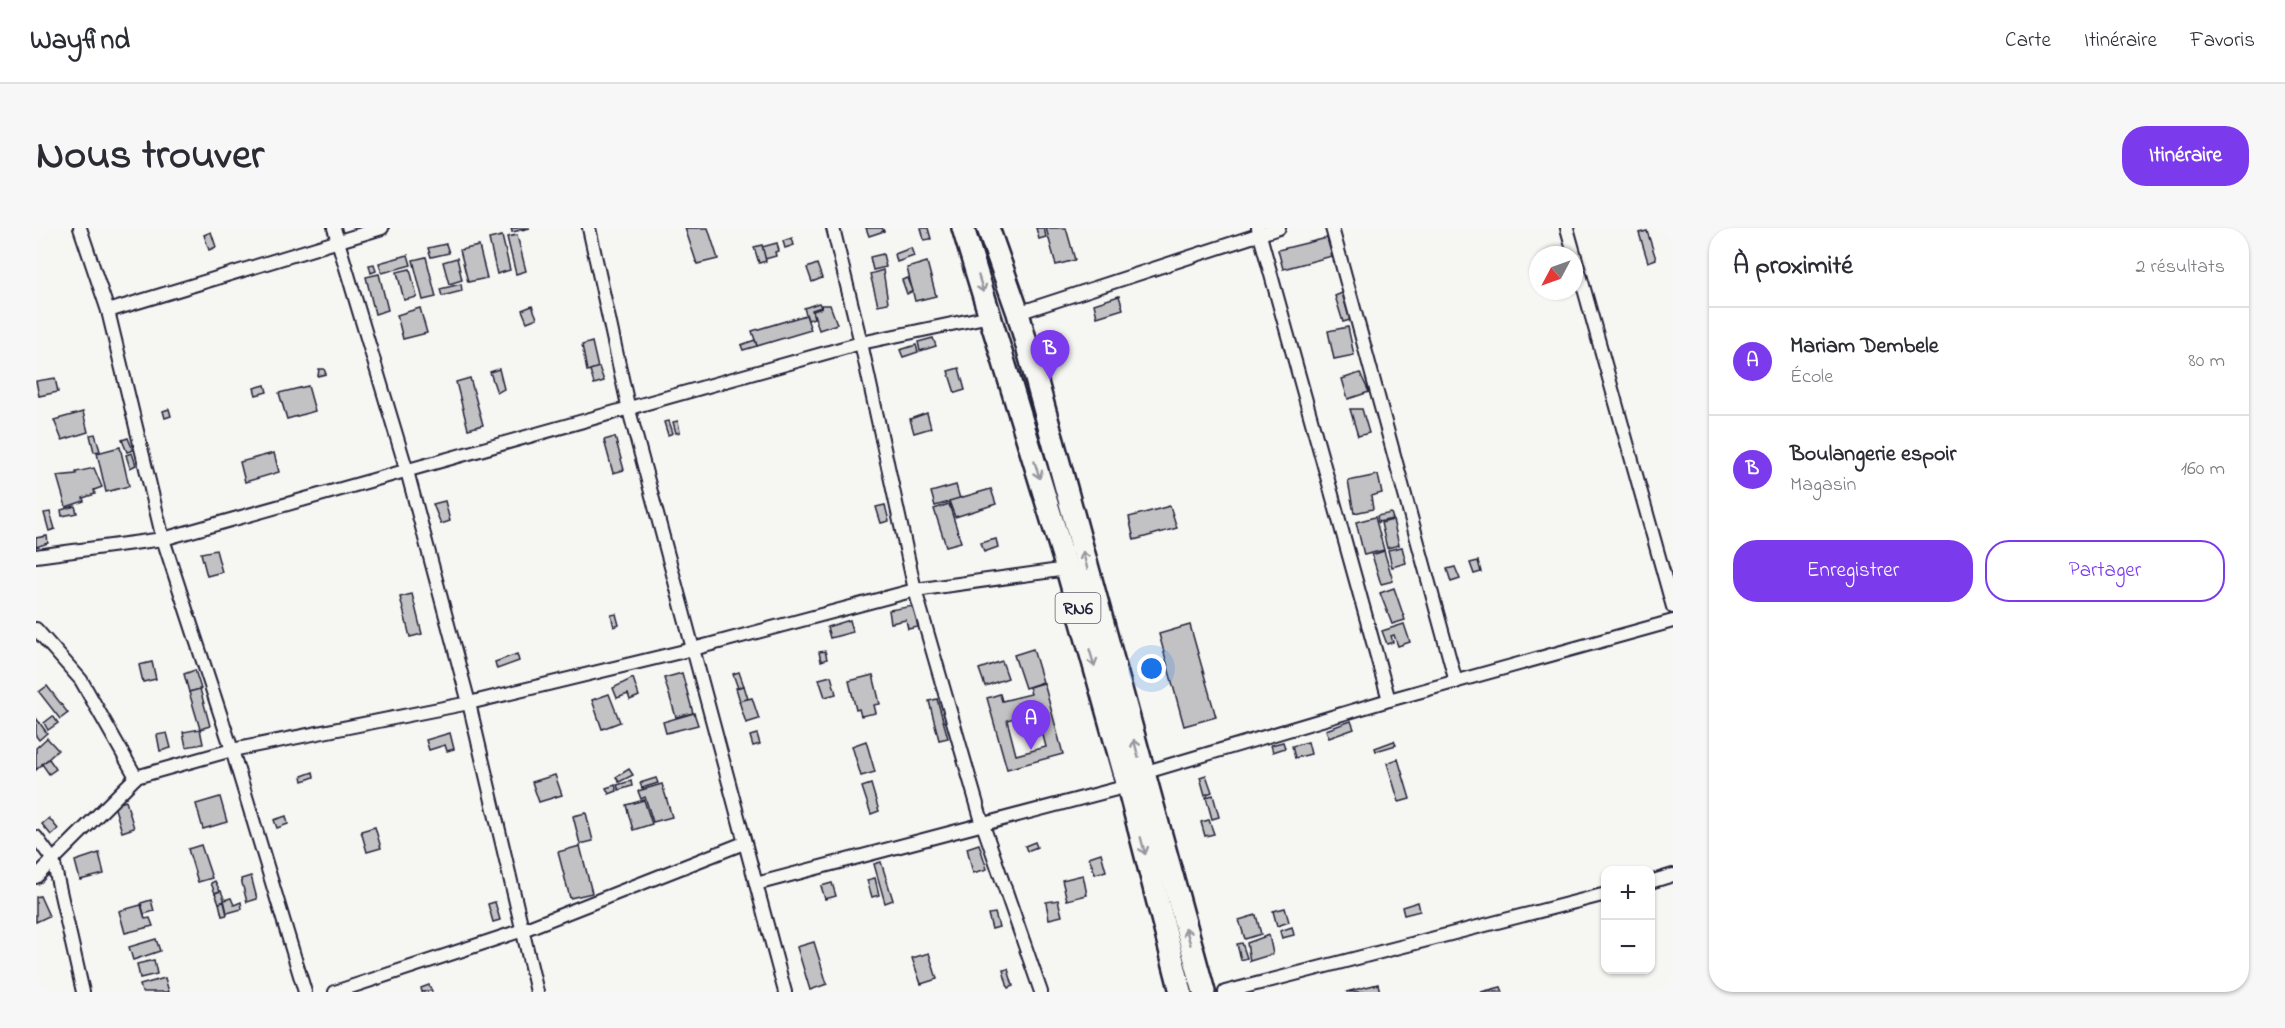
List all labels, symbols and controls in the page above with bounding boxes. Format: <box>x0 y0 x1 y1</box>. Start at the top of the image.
text: Wayfind <box>30 21 130 62</box>
text: Carte <box>2005 26 2051 56</box>
text: Itinéraire <box>2084 26 2157 56</box>
text: Favoris <box>2190 26 2255 56</box>
text: Nous trouver <box>36 126 264 187</box>
button: Itinéraire <box>2122 126 2249 186</box>
north arrow <box>1529 246 1583 300</box>
text: À proximité <box>1733 248 1853 286</box>
text: 2 résultats <box>2136 253 2225 282</box>
one-way arrow <box>976 274 987 293</box>
pin: B <box>1030 330 1070 380</box>
text: Mariam Dembele <box>1790 331 1939 363</box>
text: A <box>1746 347 1759 376</box>
text: 80 m <box>2188 347 2225 376</box>
text: École <box>1790 363 1833 392</box>
text: Boulangerie espoir <box>1790 439 1956 471</box>
text: B <box>1746 455 1759 484</box>
text: 160 m <box>2181 455 2225 484</box>
one-way arrow <box>1032 461 1043 480</box>
text: Magasin <box>1790 471 1856 500</box>
button: Enregistrer <box>1733 540 1973 602</box>
button: Partager <box>1985 540 2225 602</box>
one-way arrow <box>1078 551 1090 570</box>
road number: RN6 <box>1056 593 1100 623</box>
one-way arrow <box>1087 648 1098 667</box>
your location <box>1137 654 1166 683</box>
pin: A <box>1012 700 1050 750</box>
one-way arrow <box>1130 739 1141 758</box>
one-way arrow <box>1138 836 1150 855</box>
map controls <box>1601 866 1655 974</box>
button: + <box>1601 866 1655 920</box>
button: − <box>1601 920 1655 974</box>
one-way arrow <box>1182 927 1194 946</box>

